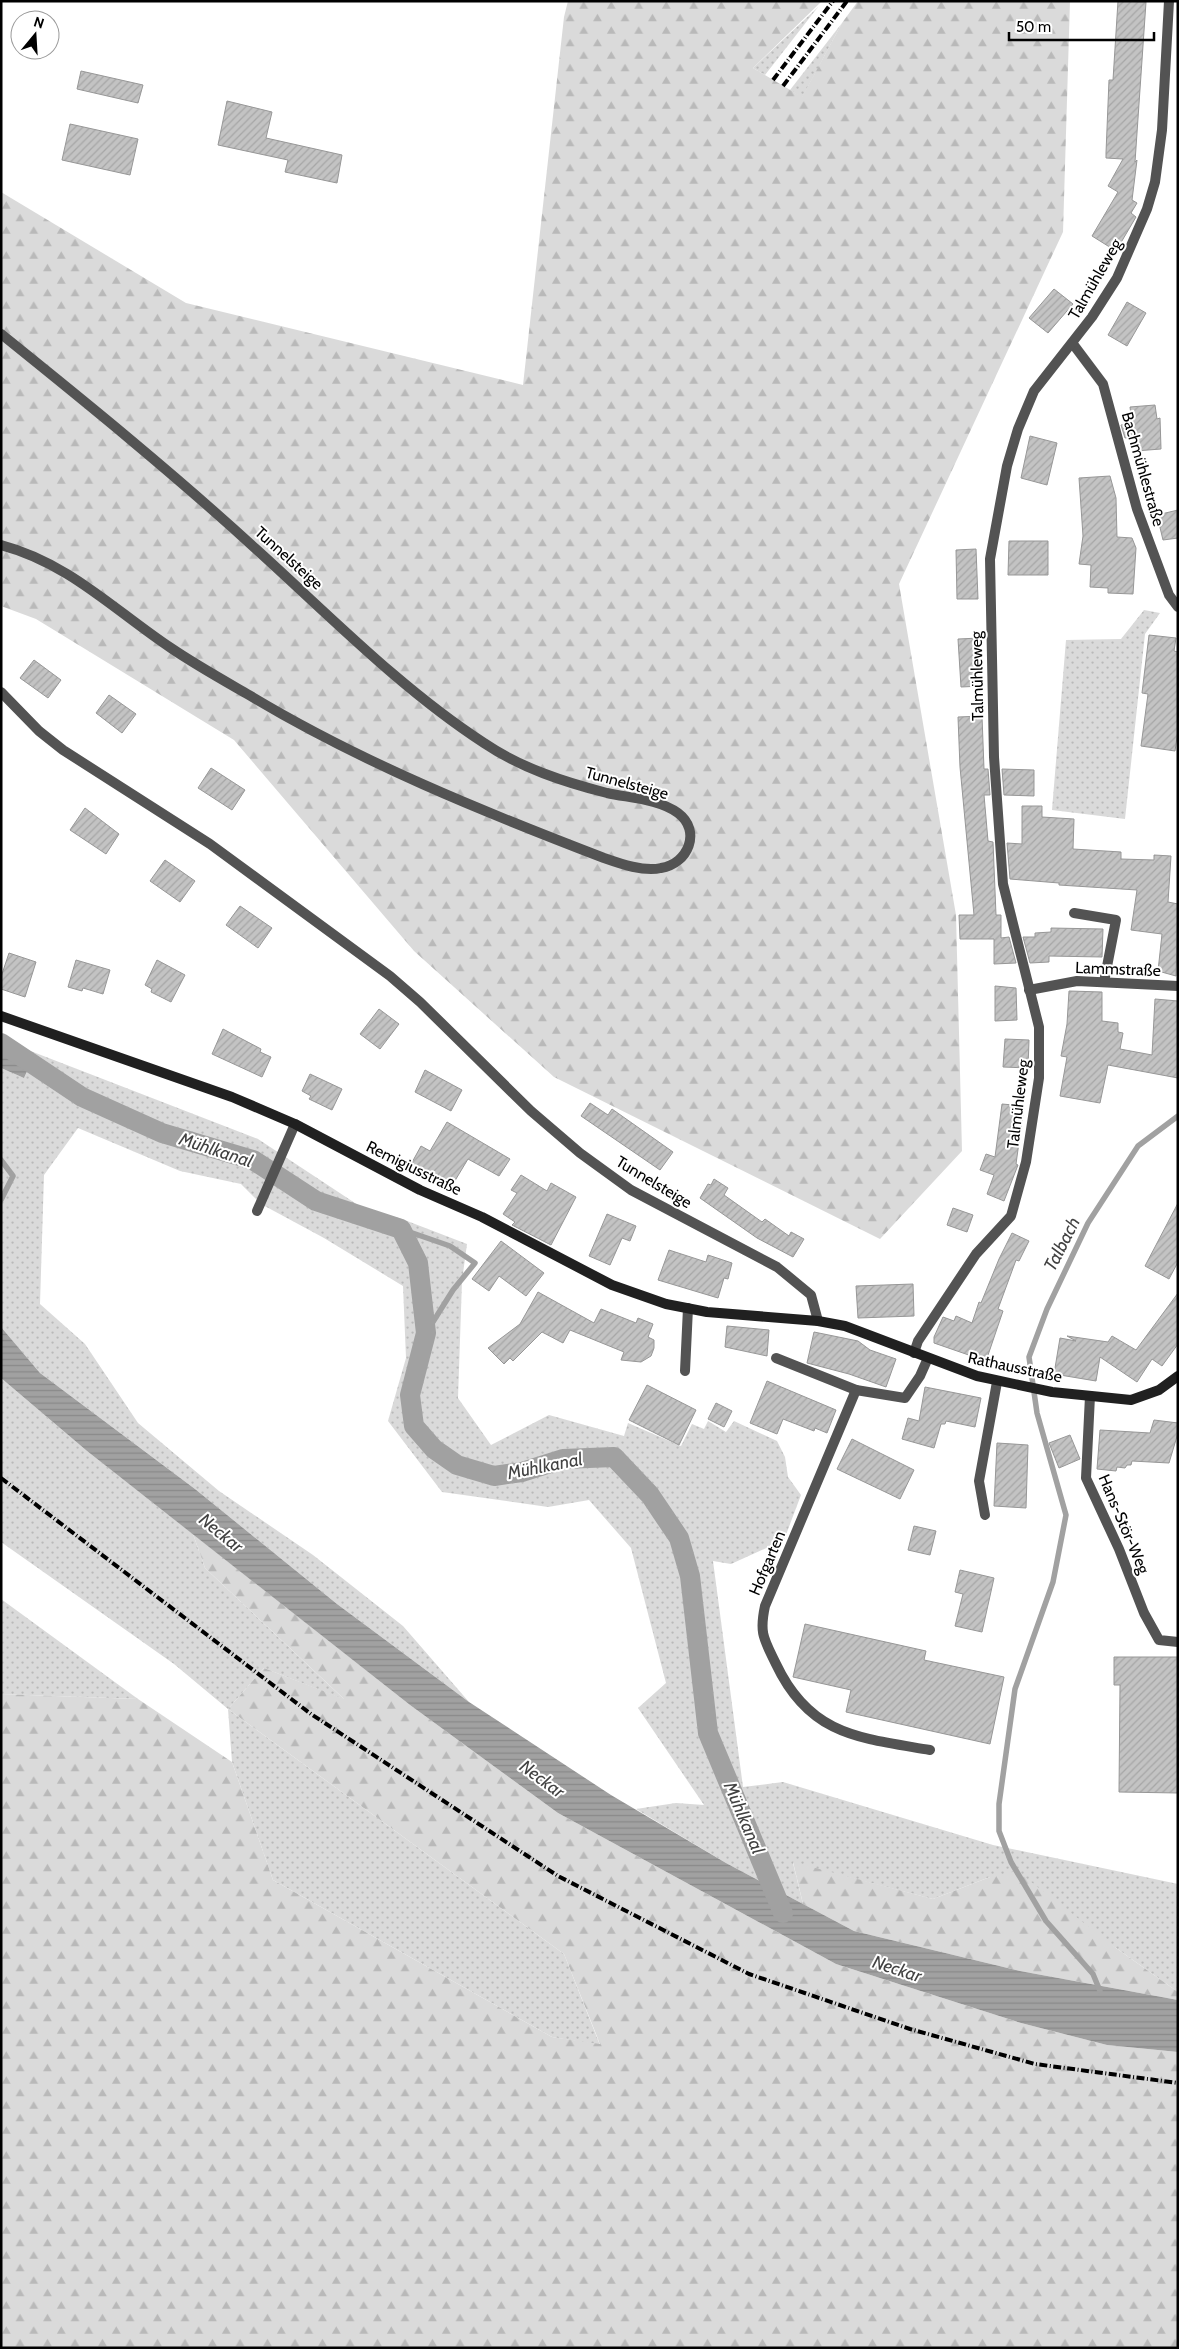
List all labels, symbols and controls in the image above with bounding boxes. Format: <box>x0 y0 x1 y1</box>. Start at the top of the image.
north arrow <box>10 10 60 60</box>
scale bar <box>1009 10 1154 42</box>
text: N <box>32 13 47 33</box>
text: 50 m <box>1016 18 1051 36</box>
street label: Talmühleweg <box>1064 235 1126 323</box>
street label: Bachmühlestraße <box>1118 410 1168 528</box>
street label: Tunnelsteige <box>251 522 327 594</box>
street label: Talmühleweg <box>967 630 987 721</box>
street label: Tunnelsteige <box>583 763 671 803</box>
street label: Lammstraße <box>1075 958 1161 980</box>
street label: Talmühleweg <box>1003 1057 1033 1150</box>
water label: Mühlkanal <box>175 1127 256 1172</box>
street label: Remigiusstraße <box>363 1137 465 1199</box>
street label: Tunnelsteige <box>613 1152 695 1212</box>
water label: Talbach <box>1039 1213 1085 1275</box>
street label: Rathausstraße <box>966 1348 1064 1386</box>
water label: Mühlkanal <box>505 1448 585 1484</box>
street label: Hans-Stör-Weg <box>1095 1471 1154 1578</box>
water label: Neckar <box>195 1509 249 1558</box>
street label: Hofgarten <box>745 1528 789 1598</box>
water label: Neckar <box>515 1755 570 1804</box>
water label: Mühlkanal <box>719 1778 769 1858</box>
water label: Neckar <box>870 1951 926 1988</box>

